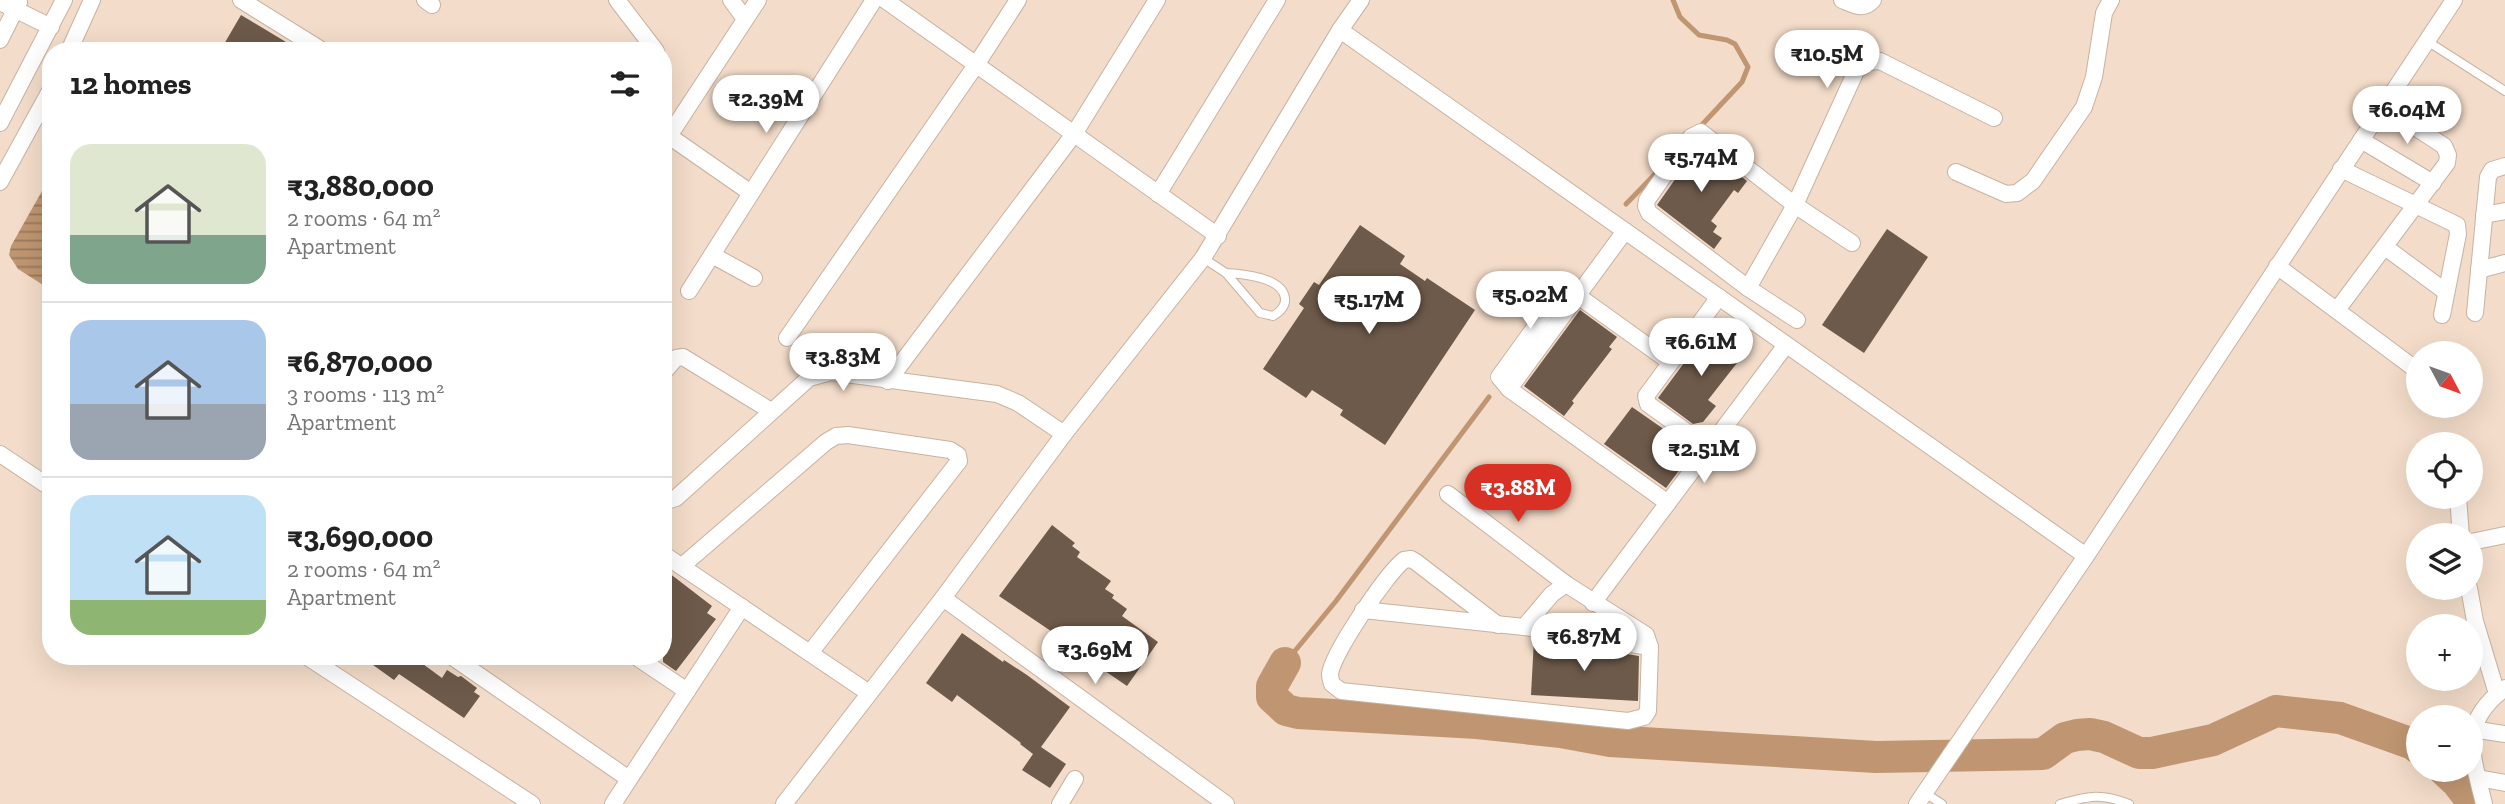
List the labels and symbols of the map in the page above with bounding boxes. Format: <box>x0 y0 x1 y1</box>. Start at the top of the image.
pin: ₹10.5M <box>1770 31 1884 90</box>
pin: ₹2.39M <box>709 76 823 135</box>
pin: ₹6.04M <box>2350 86 2464 146</box>
pin: ₹5.74M <box>1644 134 1758 194</box>
pin: ₹5.02M <box>1473 272 1587 331</box>
pin: ₹5.17M <box>1312 276 1426 336</box>
pin: ₹6.61M <box>1644 318 1758 378</box>
pin: ₹3.83M <box>786 334 900 393</box>
north arrow <box>2406 341 2483 418</box>
pin: ₹2.51M <box>1647 426 1761 485</box>
pin: ₹3.88M <box>1461 464 1575 524</box>
pin: ₹6.87M <box>1527 614 1641 673</box>
pin: ₹3.69M <box>1038 626 1152 686</box>

